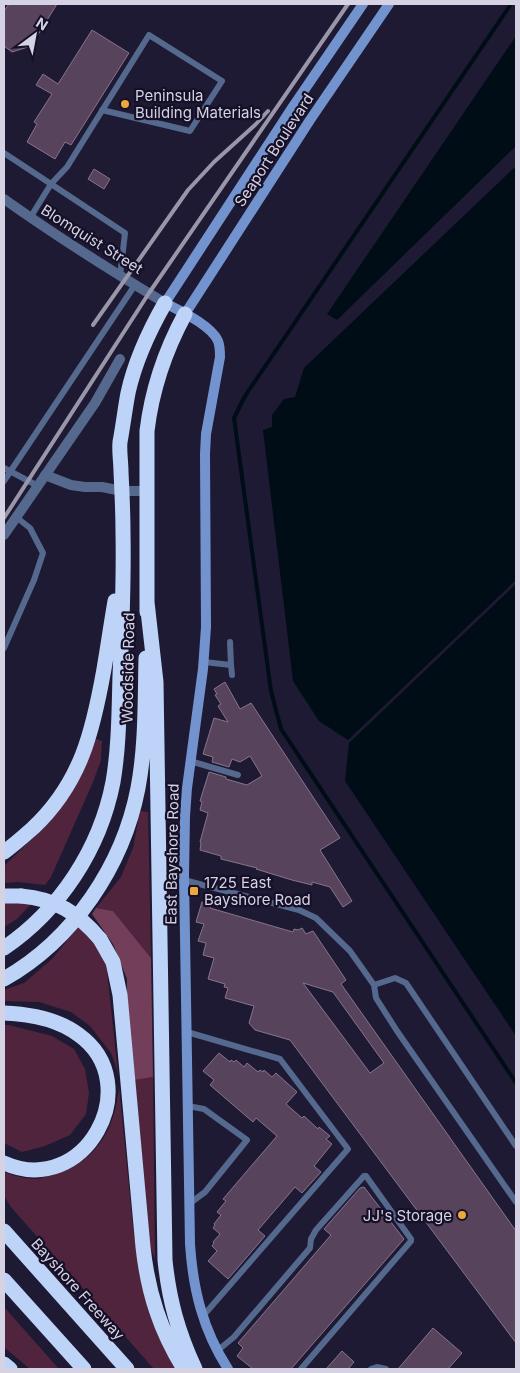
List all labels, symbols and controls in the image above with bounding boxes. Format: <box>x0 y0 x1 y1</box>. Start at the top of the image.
north arrow <box>10 10 60 60</box>
text: N <box>33 14 51 34</box>
place label: Peninsula Building Materials <box>135 86 261 122</box>
street label: Seaport Boulevard <box>230 90 318 210</box>
marker: Peninsula Building Materials <box>119 98 131 110</box>
street label: Blomquist Street <box>38 200 147 278</box>
street label: Woodside Road <box>118 612 138 724</box>
street label: East Bayshore Road <box>161 783 183 925</box>
place label: 1725 East Bayshore Road <box>204 873 311 909</box>
marker: 1725 East Bayshore Road <box>188 885 200 897</box>
place label: JJ's Storage <box>363 1206 452 1225</box>
marker: JJ's Storage <box>456 1209 468 1221</box>
street label: Bayshore Freeway <box>27 1234 129 1344</box>

